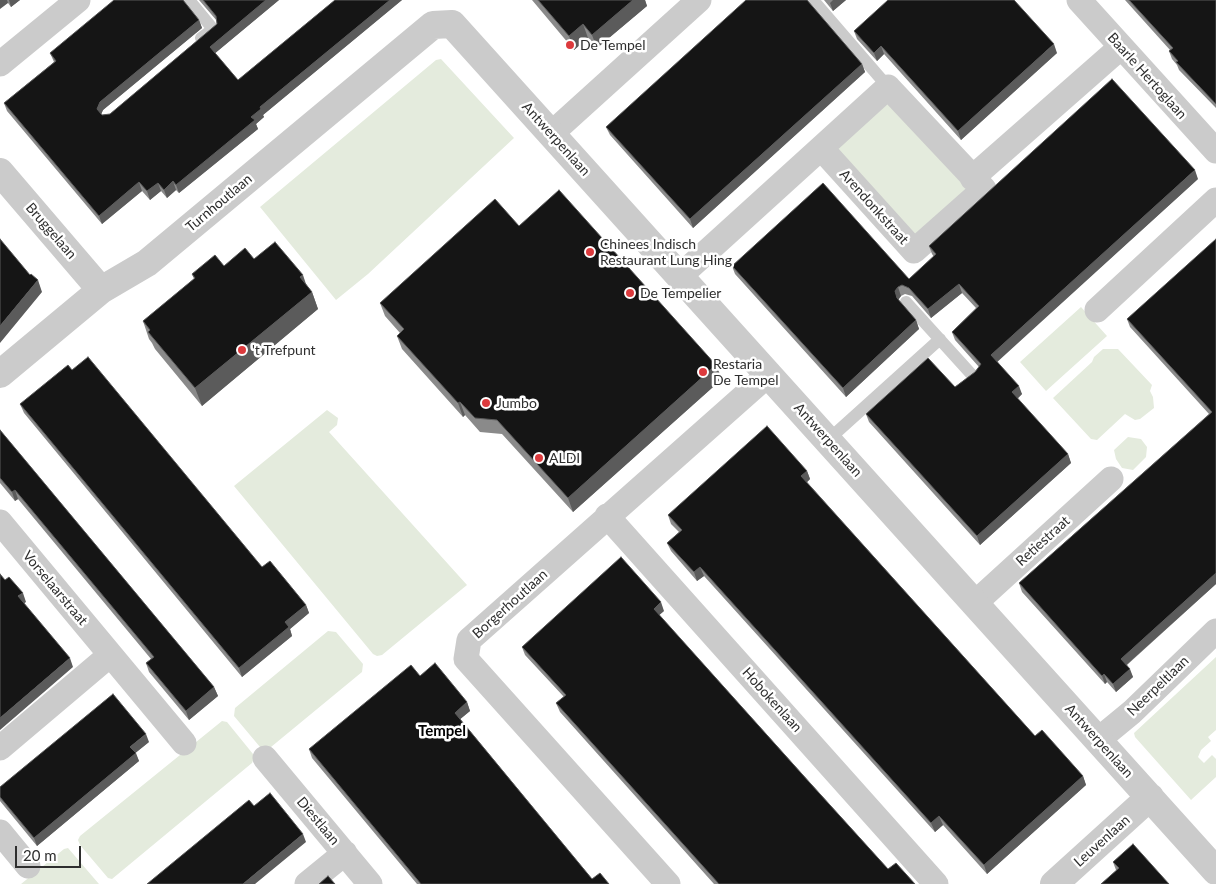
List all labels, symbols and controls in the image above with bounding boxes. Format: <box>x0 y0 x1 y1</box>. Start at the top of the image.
street label: Baarle Hertoglaan <box>1104 29 1190 123</box>
place label: De Tempel <box>580 37 646 53</box>
marker: De Tempel <box>564 39 576 51</box>
street label: Antwerpenlaan <box>518 99 594 179</box>
street label: Arendonkstraat <box>836 166 912 248</box>
street label: Turnhoutlaan <box>183 170 255 236</box>
street label: Bruggelaan <box>22 200 80 262</box>
place label: Chinees Indisch Restaurant Lung Hing <box>600 236 732 268</box>
marker: Chinees Indisch Restaurant Lung Hing <box>584 246 596 258</box>
place label: De Tempelier <box>640 285 721 301</box>
marker: De Tempelier <box>624 287 636 299</box>
place label: 't Trefpunt <box>252 342 316 358</box>
marker: 't Trefpunt <box>236 344 248 356</box>
place label: Restaria De Tempel <box>713 356 779 388</box>
marker: Restaria De Tempel <box>697 366 709 378</box>
place label: Jumbo <box>496 395 537 411</box>
marker: Jumbo <box>480 397 492 409</box>
street label: Antwerpenlaan <box>790 400 866 480</box>
place label: ALDI <box>549 450 580 466</box>
marker: ALDI <box>533 452 545 464</box>
street label: Retiestraat <box>1013 512 1073 570</box>
street label: Vorselaarstraat <box>19 547 91 629</box>
street label: Borgerhoutlaan <box>469 566 551 642</box>
street label: Neerpeltlaan <box>1124 653 1192 719</box>
street label: Hobokenlaan <box>739 664 805 736</box>
street label: Antwerpenlaan <box>1061 701 1137 781</box>
district label: Tempel <box>418 722 466 740</box>
street label: Diestlaan <box>293 794 343 848</box>
street label: Leuvenlaan <box>1071 812 1133 870</box>
scale bar <box>18 836 84 868</box>
text: 20 m <box>23 846 57 864</box>

